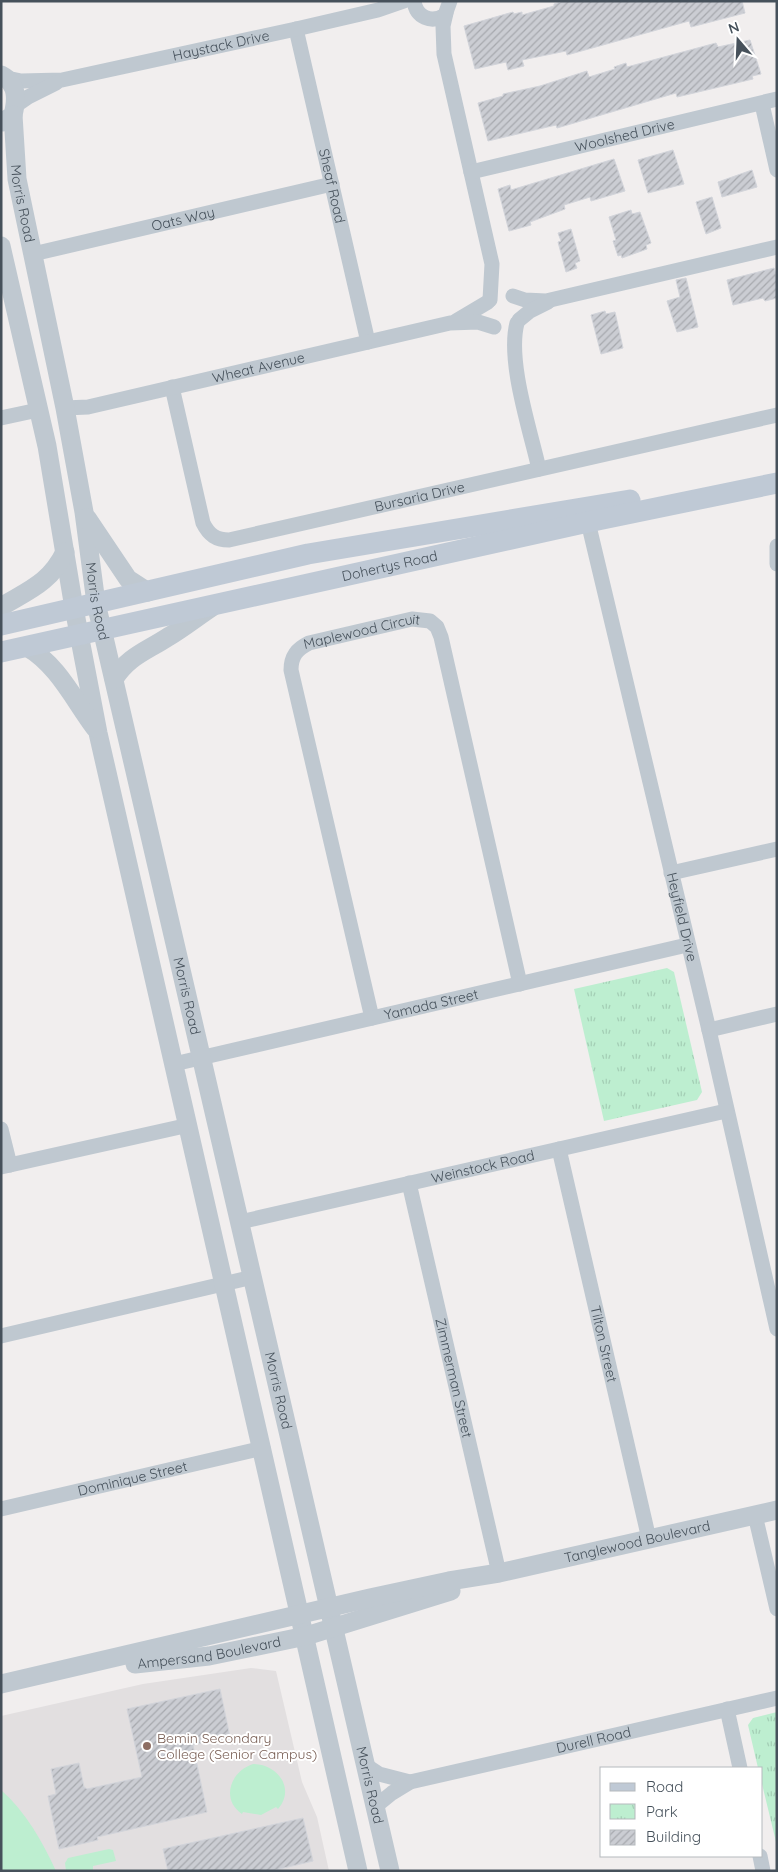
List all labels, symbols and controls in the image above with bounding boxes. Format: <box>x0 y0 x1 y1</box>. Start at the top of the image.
north arrow <box>713 15 763 65</box>
text: N <box>726 18 742 38</box>
street label: Haystack Drive <box>171 26 271 65</box>
street label: Woolshed Drive <box>573 115 676 156</box>
street label: Sheaf Road <box>315 147 349 225</box>
street label: Morris Road <box>7 164 39 244</box>
street label: Oats Way <box>149 203 216 235</box>
street label: Wheat Avenue <box>210 348 307 387</box>
street label: Bursaria Drive <box>373 478 467 516</box>
street label: Dohertys Road <box>340 547 439 585</box>
street label: Morris Road <box>82 561 113 642</box>
street label: Maplewood Circuit <box>301 610 421 653</box>
street label: Heyfield Drive <box>663 871 701 963</box>
street label: Morris Road <box>169 955 205 1036</box>
street label: Yamada Street <box>382 985 480 1024</box>
street label: Weinstock Road <box>429 1146 536 1187</box>
street label: Tilton Street <box>586 1304 622 1384</box>
street label: Zimmerman Street <box>431 1316 477 1440</box>
street label: Morris Road <box>261 1350 296 1431</box>
street label: Dominique Street <box>76 1457 189 1500</box>
street label: Tanglewood Boulevard <box>562 1516 712 1567</box>
street label: Ampersand Boulevard <box>136 1632 282 1673</box>
street label: Durell Road <box>554 1723 633 1757</box>
place label: Bemin Secondary College (Senior Campus) <box>157 1729 317 1763</box>
marker: Bemin Secondary College (Senior Campus) <box>141 1740 153 1752</box>
street label: Morris Road <box>352 1745 388 1826</box>
legend <box>600 1767 763 1857</box>
text: Road <box>646 1777 683 1796</box>
text: Park <box>646 1802 678 1821</box>
text: Building <box>646 1827 701 1846</box>

